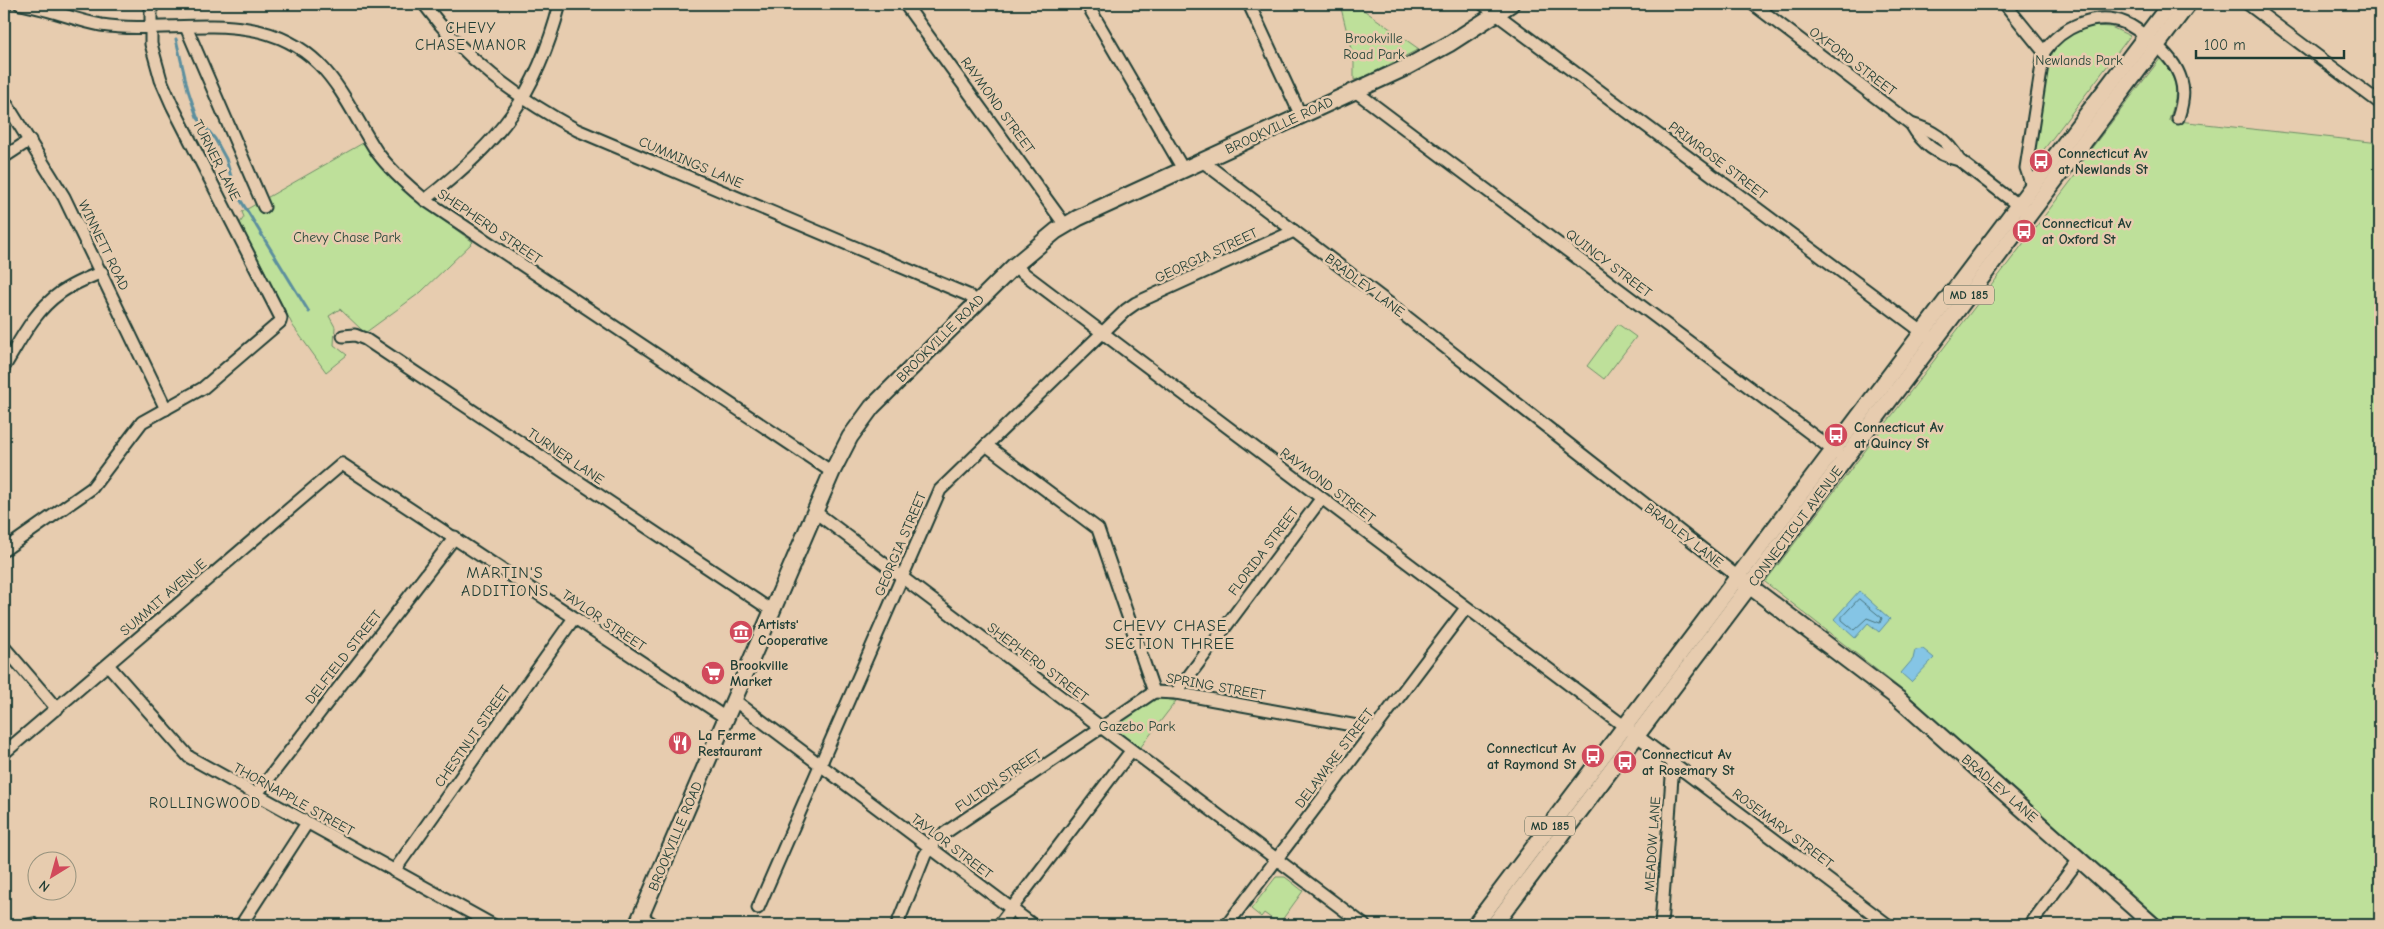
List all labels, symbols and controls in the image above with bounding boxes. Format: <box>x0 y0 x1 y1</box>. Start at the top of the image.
district label: CHEVY CHASE MANOR <box>415 19 527 54</box>
street label: OXFORD STREET <box>1806 23 1900 100</box>
scale bar <box>2196 28 2344 60</box>
park label: Brookville Road Park <box>1343 30 1405 63</box>
text: 100 m <box>2204 36 2246 54</box>
park label: Newlands Park <box>2035 52 2123 69</box>
street label: RAYMOND STREET <box>957 54 1039 157</box>
street label: BROOKVILLE ROAD <box>1222 93 1336 158</box>
street label: TURNER LANE <box>189 117 244 204</box>
street label: PRIMROSE STREET <box>1665 118 1771 203</box>
street label: CUMMINGS LANE <box>636 133 746 192</box>
place label: Connecticut Av at Newlands St <box>2058 145 2148 178</box>
bus stop icon: Connecticut Av at Newlands St <box>2028 148 2054 174</box>
street label: SHEPHERD STREET <box>434 185 546 268</box>
street label: WINNETT ROAD <box>74 197 133 293</box>
place label: Connecticut Av at Oxford St <box>2042 215 2131 248</box>
bus stop icon: Connecticut Av at Oxford St <box>2011 218 2037 244</box>
street label: GEORGIA STREET <box>1152 224 1261 287</box>
street label: QUINCY STREET <box>1562 225 1656 302</box>
park label: Chevy Chase Park <box>293 229 401 246</box>
street label: BRADLEY LANE <box>1322 250 1408 321</box>
road number: MD 185 <box>1944 286 1994 304</box>
street label: BROOKVILLE ROAD <box>893 291 988 386</box>
place label: Connecticut Av at Quincy St <box>1854 419 1943 452</box>
bus stop icon: Connecticut Av at Quincy St <box>1823 422 1849 448</box>
street label: TURNER LANE <box>524 425 607 488</box>
street label: RAYMOND STREET <box>1277 444 1379 527</box>
street label: CONNECTICUT AVENUE <box>1745 463 1846 590</box>
street label: GEORGIA STREET <box>871 489 930 599</box>
street label: BRADLEY LANE <box>1641 499 1726 571</box>
street label: FLORIDA STREET <box>1225 503 1303 599</box>
street label: SUMMIT AVENUE <box>117 555 210 640</box>
district label: MARTIN'S ADDITIONS <box>461 564 549 600</box>
street label: TAYLOR STREET <box>558 586 650 655</box>
street label: DELFIELD STREET <box>302 606 386 708</box>
place label: Artists' Cooperative <box>758 616 828 649</box>
district label: CHEVY CHASE SECTION THREE <box>1105 617 1235 653</box>
museum icon: Artists' Cooperative <box>728 619 754 645</box>
street label: SHEPHERD STREET <box>984 619 1092 706</box>
place label: Brookville Market <box>730 657 788 690</box>
supermarket icon: Brookville Market <box>700 660 726 686</box>
street label: SPRING STREET <box>1165 669 1268 704</box>
street label: CHESTNUT STREET <box>431 681 514 791</box>
street label: DELAWARE STREET <box>1291 705 1378 811</box>
park label: Gazebo Park <box>1099 718 1175 735</box>
place label: La Ferme Restaurant <box>698 727 763 760</box>
restaurant icon: La Ferme Restaurant <box>667 730 693 756</box>
place label: Connecticut Av at Raymond St <box>1487 740 1576 773</box>
bus stop icon: Connecticut Av at Raymond St <box>1580 743 1606 769</box>
street label: FULTON STREET <box>952 745 1045 816</box>
place label: Connecticut Av at Rosemary St <box>1642 746 1735 779</box>
bus stop icon: Connecticut Av at Rosemary St <box>1612 749 1638 775</box>
street label: BRADLEY LANE <box>1958 751 2041 826</box>
street label: THORNAPPLE STREET <box>230 759 358 840</box>
street label: BROOKVILLE ROAD <box>645 779 706 893</box>
street label: ROSEMARY STREET <box>1729 785 1837 872</box>
district label: ROLLINGWOOD <box>149 794 261 812</box>
street label: MEADOW LANE <box>1641 796 1664 892</box>
street label: TAYLOR STREET <box>908 810 996 883</box>
road number: MD 185 <box>1525 816 1575 836</box>
north arrow <box>28 852 78 902</box>
text: N <box>36 876 53 896</box>

